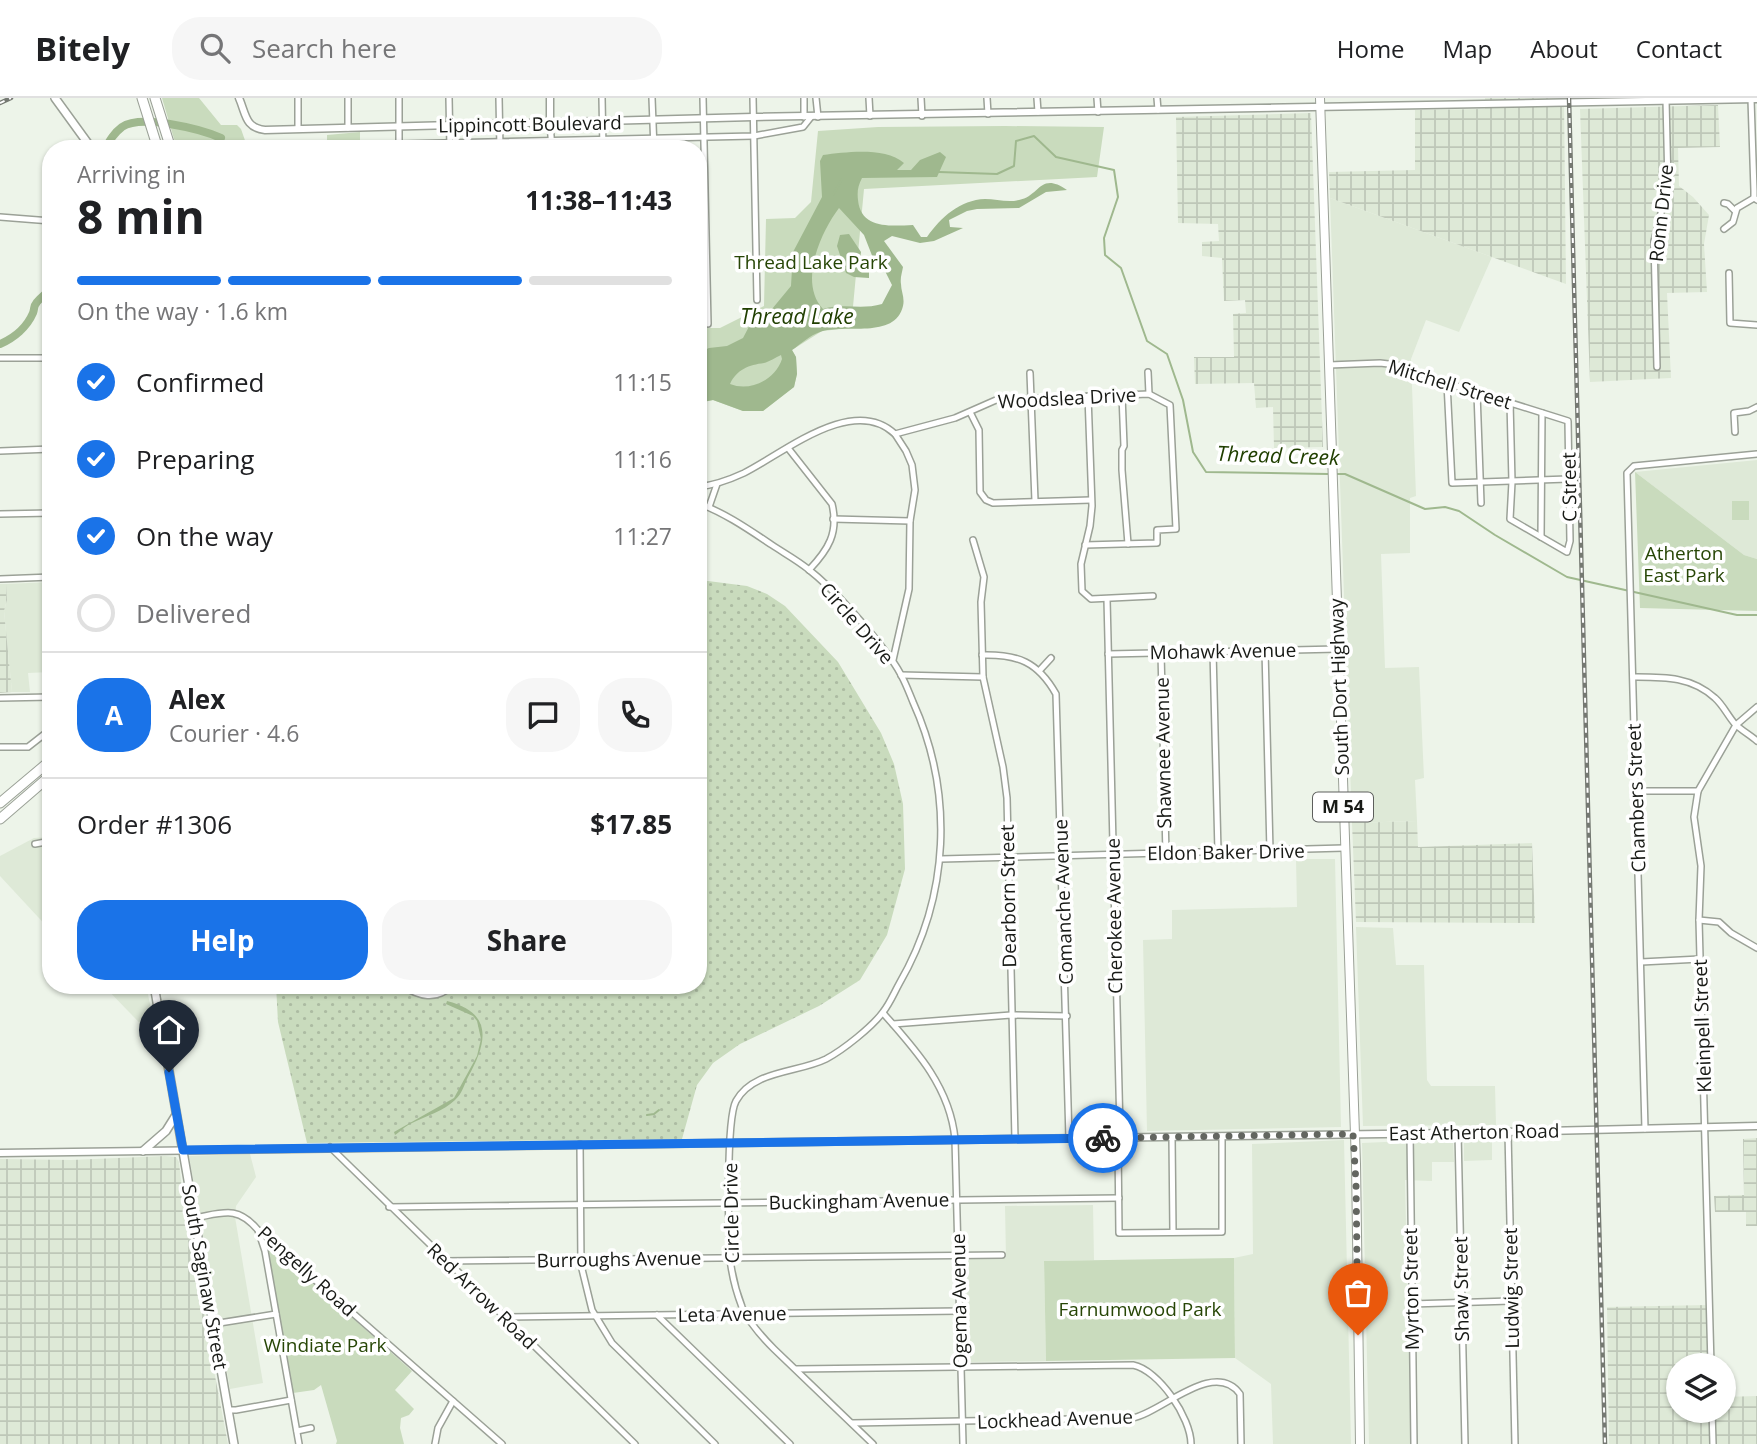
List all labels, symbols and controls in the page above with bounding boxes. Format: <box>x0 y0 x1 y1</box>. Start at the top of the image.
search box <box>172 17 662 80</box>
text: Bitely <box>35 26 130 71</box>
icon: search <box>196 29 234 67</box>
text: Search here <box>252 30 397 66</box>
text: Home <box>1337 32 1405 65</box>
text: Map <box>1443 32 1492 65</box>
text: About <box>1530 32 1598 65</box>
text: Contact <box>1636 32 1722 65</box>
street label: Lippincott Boulevard <box>438 109 622 139</box>
text: Arriving in <box>77 158 186 190</box>
street label: Ronn Drive <box>1643 163 1679 263</box>
text: 11:38–11:43 <box>525 182 672 218</box>
text: 8 min <box>77 185 205 247</box>
park label: Thread Lake Park <box>734 249 888 275</box>
text: On the way · 1.6 km <box>77 295 288 327</box>
water label: Thread Lake <box>740 302 854 330</box>
street label: Mitchell Street <box>1385 353 1515 415</box>
icon: check <box>77 363 115 401</box>
text: Confirmed <box>136 364 264 400</box>
text: 11:15 <box>613 366 672 398</box>
street label: Woodslea Drive <box>997 381 1137 415</box>
water label: Thread Creek <box>1216 439 1341 471</box>
icon: check <box>77 440 115 478</box>
text: Preparing <box>136 441 254 477</box>
text: 11:16 <box>613 443 672 475</box>
street label: C Street <box>1555 452 1583 522</box>
icon: check <box>77 517 115 555</box>
text: On the way <box>136 518 273 554</box>
text: 11:27 <box>613 520 672 552</box>
park label: Atherton East Park <box>1643 540 1725 588</box>
street label: Circle Drive <box>814 577 900 669</box>
text: Delivered <box>136 595 251 631</box>
street label: South Dort Highway <box>1323 598 1355 776</box>
street label: Mohawk Avenue <box>1150 637 1296 665</box>
street label: Shawnee Avenue <box>1149 677 1177 829</box>
button: chat <box>506 678 580 752</box>
button: phone <box>598 678 672 752</box>
text: Alex <box>169 681 225 717</box>
text: A <box>105 697 123 733</box>
text: Courier · 4.6 <box>169 717 299 749</box>
street label: Chambers Street <box>1620 723 1652 873</box>
road number: M 54 <box>1313 792 1373 822</box>
text: Order #1306 <box>77 806 232 842</box>
text: $17.85 <box>590 806 672 842</box>
street label: Comanche Avenue <box>1047 819 1079 985</box>
street label: Dearborn Street <box>994 824 1022 968</box>
street label: Cherokee Avenue <box>1100 838 1128 994</box>
street label: Eldon Baker Drive <box>1147 838 1305 866</box>
button: Help <box>77 900 368 980</box>
button: Share <box>382 900 672 980</box>
street label: Kleinpell Street <box>1687 959 1717 1093</box>
pin <box>139 1000 199 1072</box>
icon: home <box>150 1011 188 1049</box>
courier <box>1068 1103 1138 1173</box>
street label: East Atherton Road <box>1388 1118 1560 1146</box>
icon: bike <box>1084 1119 1122 1157</box>
street label: Circle Drive <box>717 1163 745 1263</box>
street label: South Saginaw Street <box>176 1182 234 1372</box>
street label: Buckingham Avenue <box>768 1186 950 1216</box>
street label: Pengelly Road <box>252 1220 362 1322</box>
street label: Myrton Street <box>1397 1227 1425 1350</box>
street label: Ludwig Street <box>1497 1227 1525 1349</box>
street label: Ogema Avenue <box>945 1233 973 1369</box>
street label: Shaw Street <box>1447 1236 1475 1342</box>
street label: Red Arrow Road <box>422 1237 542 1355</box>
street label: Burroughs Avenue <box>536 1245 702 1273</box>
pin <box>1328 1263 1388 1335</box>
icon: bag <box>1339 1274 1377 1312</box>
park label: Farnumwood Park <box>1059 1296 1221 1322</box>
street label: Leta Avenue <box>677 1300 787 1328</box>
park label: Windiate Park <box>263 1332 387 1358</box>
map controls <box>1666 1353 1736 1423</box>
button: layers <box>1666 1353 1736 1423</box>
street label: Lockhead Avenue <box>977 1403 1133 1435</box>

